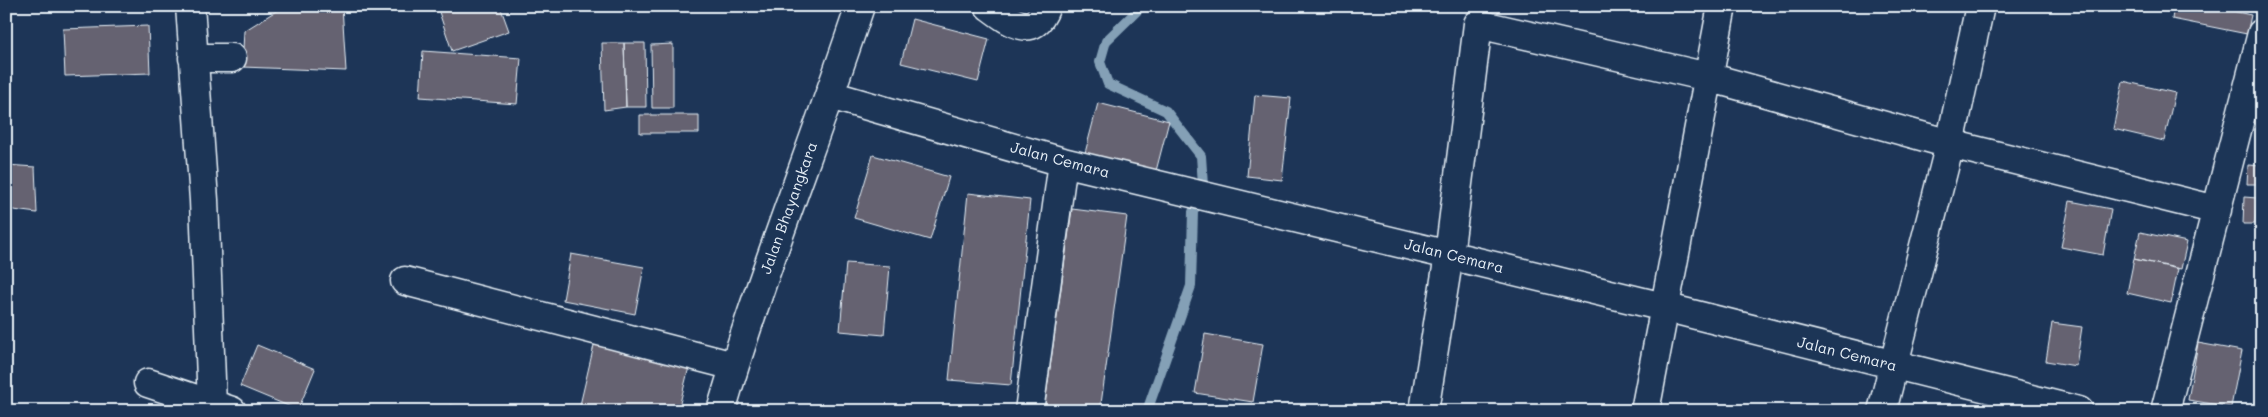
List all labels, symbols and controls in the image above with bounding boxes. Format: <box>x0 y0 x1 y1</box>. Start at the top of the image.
street label: Jalan Cemara <box>1008 136 1112 182</box>
street label: Jalan Bhayangkara <box>755 139 821 277</box>
street label: Jalan Cemara <box>1402 233 1506 277</box>
street label: Jalan Cemara <box>1795 331 1899 375</box>

